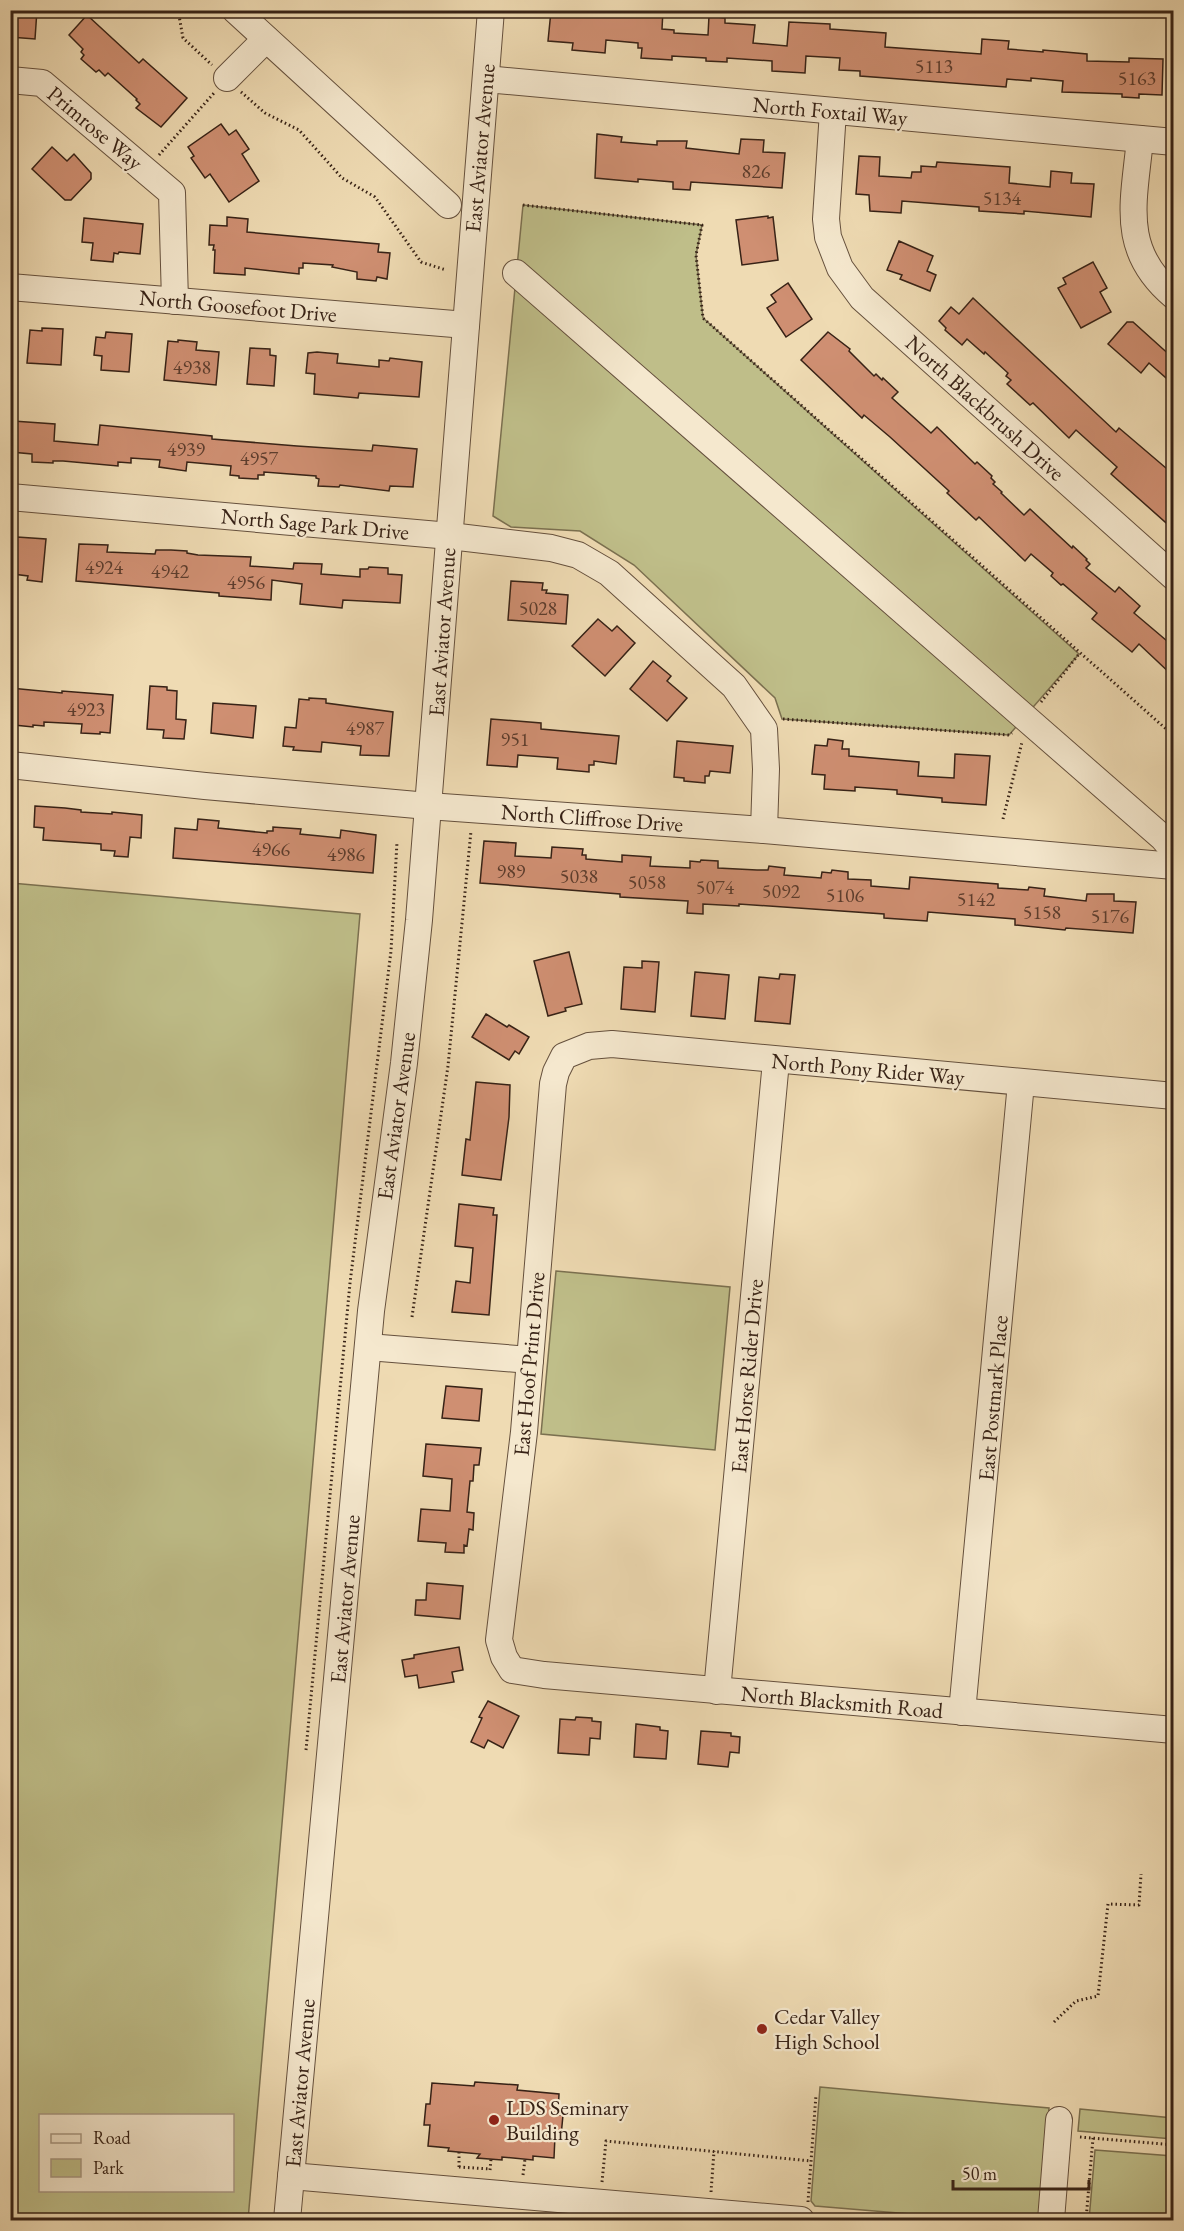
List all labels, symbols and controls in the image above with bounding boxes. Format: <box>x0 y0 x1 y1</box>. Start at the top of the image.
house number: 5113 <box>915 53 953 79</box>
street label: East Aviator Avenue <box>458 62 502 234</box>
house number: 5163 <box>1118 65 1156 91</box>
street label: Primrose Way <box>41 79 149 177</box>
street label: North Foxtail Way <box>751 90 909 132</box>
house number: 826 <box>742 158 771 184</box>
house number: 5134 <box>983 185 1022 211</box>
street label: North Goosefoot Drive <box>138 283 338 329</box>
street label: North Blackbrush Drive <box>899 329 1071 488</box>
house number: 4938 <box>173 354 211 380</box>
house number: 4939 <box>167 436 206 462</box>
house number: 4957 <box>240 445 279 471</box>
street label: North Sage Park Drive <box>220 501 411 547</box>
street label: East Aviator Avenue <box>422 546 462 717</box>
house number: 4924 <box>85 554 124 580</box>
house number: 4942 <box>151 558 190 584</box>
house number: 4956 <box>227 569 266 595</box>
house number: 5028 <box>519 595 557 621</box>
house number: 4923 <box>67 696 105 722</box>
house number: 4987 <box>346 715 385 741</box>
house number: 951 <box>501 726 529 752</box>
street label: North Cliffrose Drive <box>500 797 684 839</box>
house number: 4966 <box>252 836 291 862</box>
house number: 4986 <box>327 841 366 867</box>
house number: 989 <box>497 858 526 884</box>
house number: 5038 <box>560 863 598 889</box>
house number: 5058 <box>628 869 666 895</box>
house number: 5074 <box>696 874 735 900</box>
house number: 5092 <box>762 878 801 904</box>
house number: 5106 <box>826 882 865 908</box>
house number: 5142 <box>957 886 996 912</box>
house number: 5158 <box>1023 899 1061 925</box>
house number: 5176 <box>1091 903 1130 929</box>
street label: East Aviator Avenue <box>370 1030 422 1202</box>
street label: North Pony Rider Way <box>770 1046 966 1092</box>
street label: East Hoof Print Drive <box>506 1270 552 1457</box>
street label: East Horse Rider Drive <box>724 1277 770 1474</box>
street label: East Postmark Place <box>971 1314 1015 1482</box>
street label: East Aviator Avenue <box>323 1513 367 1685</box>
street label: North Blacksmith Road <box>740 1679 945 1725</box>
street label: East Aviator Avenue <box>278 1997 322 2169</box>
place label: Cedar Valley High School <box>774 2002 880 2056</box>
marker: Cedar Valley High School <box>755 2022 769 2036</box>
place label: LDS Seminary Building <box>506 2093 629 2147</box>
marker: LDS Seminary Building <box>487 2113 501 2127</box>
legend <box>39 2114 234 2192</box>
text: Road <box>93 2126 132 2149</box>
scale bar <box>953 2153 1090 2191</box>
text: Park <box>93 2156 124 2179</box>
text: 50 m <box>962 2162 997 2185</box>

